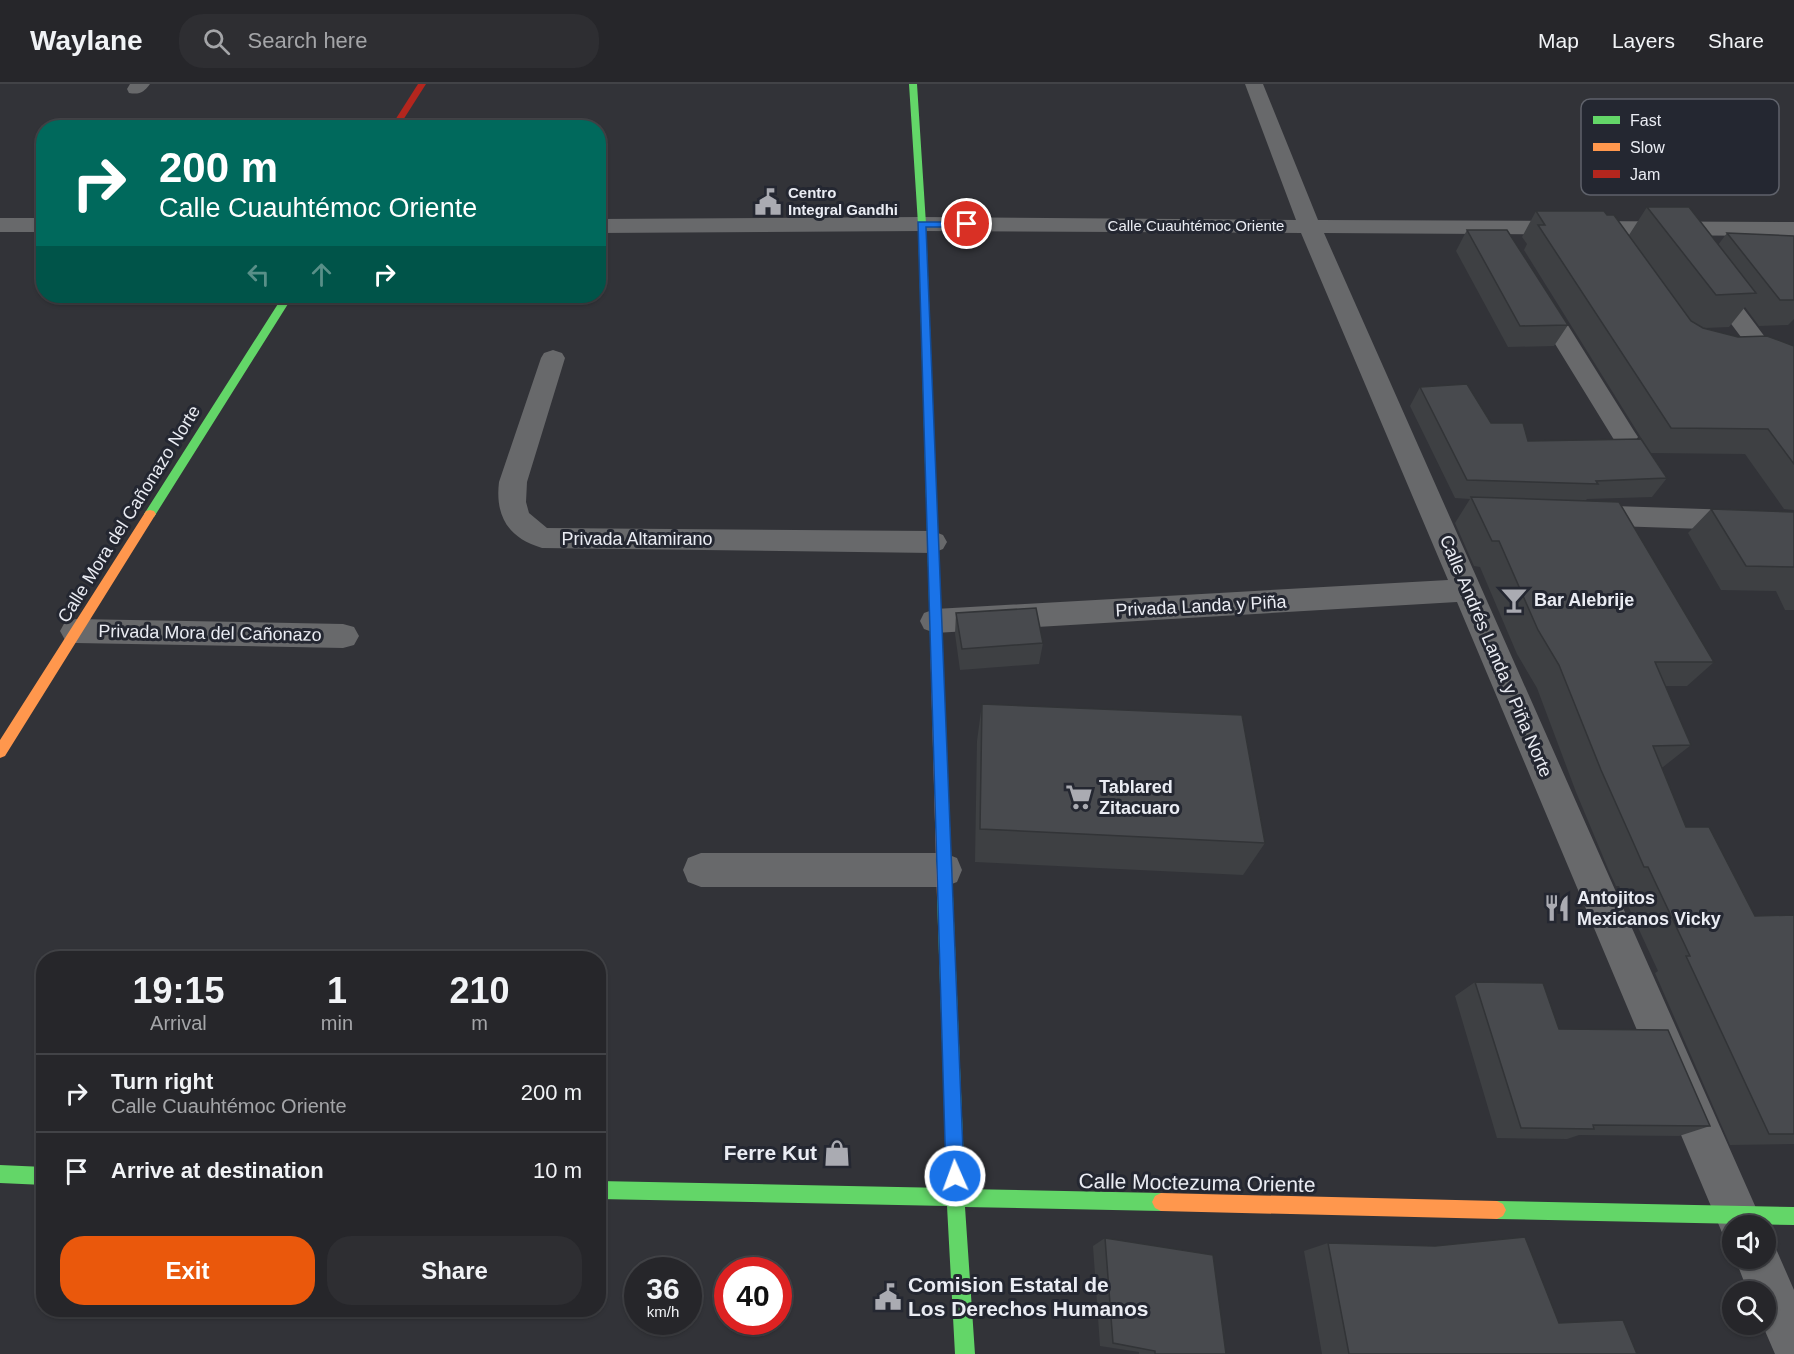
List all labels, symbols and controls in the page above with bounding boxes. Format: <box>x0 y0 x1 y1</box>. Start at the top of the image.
search box <box>179 14 599 68</box>
text: Waylane <box>30 25 143 56</box>
icon: search <box>200 25 233 58</box>
text: Search here <box>248 28 367 53</box>
text: Map <box>1538 29 1579 52</box>
text: Layers <box>1612 29 1675 52</box>
text: Share <box>1708 29 1764 52</box>
legend <box>1581 99 1779 195</box>
text: Fast <box>1630 112 1662 129</box>
text: Slow <box>1630 139 1665 156</box>
icon: right <box>60 144 138 222</box>
text: 200 m <box>159 144 278 191</box>
text: Jam <box>1630 166 1660 183</box>
place label: Centro Integral Gandhi <box>788 184 898 218</box>
public building icon: Centro Integral Gandhi <box>753 187 783 217</box>
text: Calle Cuauhtémoc Oriente <box>159 193 477 223</box>
pin <box>941 198 992 249</box>
icon: arrive <box>950 207 983 240</box>
street label: Calle Cuauhtémoc Oriente <box>1108 217 1284 234</box>
icon: left <box>242 258 275 291</box>
icon: ahead <box>305 258 338 291</box>
icon: right <box>368 258 401 291</box>
street label: Calle Mora del Cañonazo Norte <box>54 402 204 626</box>
street label: Privada Altamirano <box>561 529 713 549</box>
street label: Calle Andrés Landa y Piña Norte <box>1436 532 1556 780</box>
bar icon: Bar Alebrije <box>1499 585 1529 615</box>
place label: Bar Alebrije <box>1534 590 1634 610</box>
street label: Privada Landa y Piña <box>1115 591 1288 620</box>
street label: Privada Mora del Cañonazo <box>98 621 322 645</box>
place label: Tablared Zitacuaro <box>1099 777 1180 818</box>
supermarket icon: Tablared Zitacuaro <box>1064 782 1094 812</box>
place label: Antojitos Mexicanos Vicky <box>1577 888 1721 929</box>
restaurant icon: Antojitos Mexicanos Vicky <box>1542 893 1572 923</box>
text: 19:15 <box>132 970 224 1011</box>
text: 1 <box>327 970 347 1011</box>
text: 210 <box>449 970 510 1011</box>
text: Arrival <box>150 1012 207 1034</box>
text: min <box>321 1012 353 1034</box>
text: m <box>471 1012 488 1034</box>
text: Turn right <box>111 1069 213 1094</box>
icon: right <box>60 1077 93 1110</box>
text: 200 m <box>521 1080 582 1105</box>
text: Calle Cuauhtémoc Oriente <box>111 1095 347 1117</box>
shop icon: Ferre Kut <box>822 1138 852 1168</box>
place label: Ferre Kut <box>724 1141 817 1164</box>
position arrow <box>923 1144 987 1208</box>
icon: arrive <box>60 1155 93 1188</box>
text: Arrive at destination <box>111 1158 324 1183</box>
text: 10 m <box>533 1158 582 1183</box>
street label: Calle Moctezuma Oriente <box>1078 1169 1316 1196</box>
map controls <box>1722 1215 1776 1335</box>
button: sound <box>1722 1215 1776 1269</box>
button: Exit <box>60 1236 315 1305</box>
button: Share <box>327 1236 582 1305</box>
speed limit sign: 40 <box>714 1257 792 1335</box>
text: 36 <box>646 1272 680 1305</box>
place label: Comision Estatal de Los Derechos Humanos <box>908 1273 1148 1320</box>
button: search <box>1722 1281 1776 1335</box>
public building icon: Comision Estatal de Los Derechos Humanos <box>873 1282 903 1312</box>
text: km/h <box>647 1303 679 1320</box>

